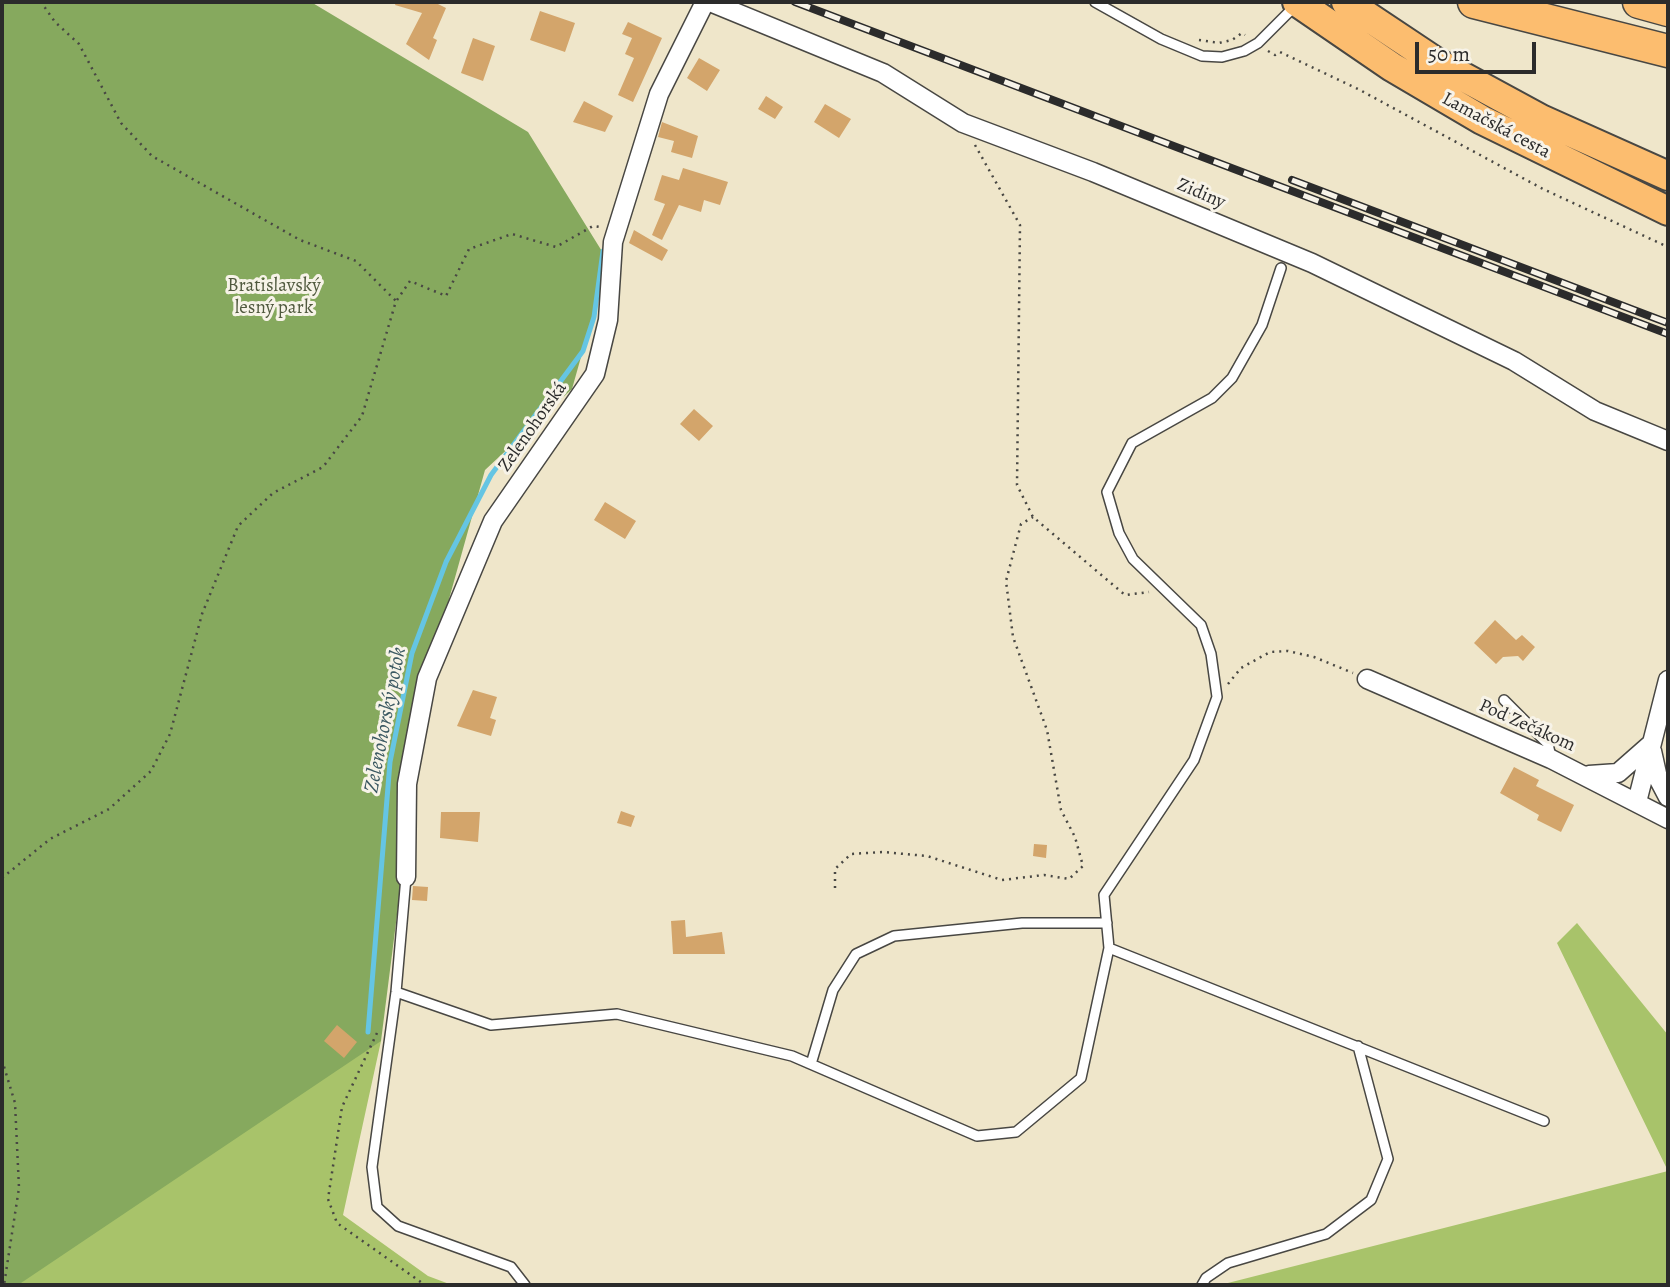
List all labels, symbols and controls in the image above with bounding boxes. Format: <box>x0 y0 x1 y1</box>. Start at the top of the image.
scale bar <box>1418 28 1539 72</box>
text: 50 m <box>1428 40 1470 68</box>
street label: Lamačská cesta <box>1438 88 1554 164</box>
street label: Zidiny <box>1173 174 1229 214</box>
park label: Bratislavský lesný park <box>227 275 321 319</box>
street label: Zelenohorská <box>494 378 572 476</box>
water label: Zelenohorský potok <box>360 645 412 795</box>
street label: Pod Zečákom <box>1475 695 1579 757</box>

